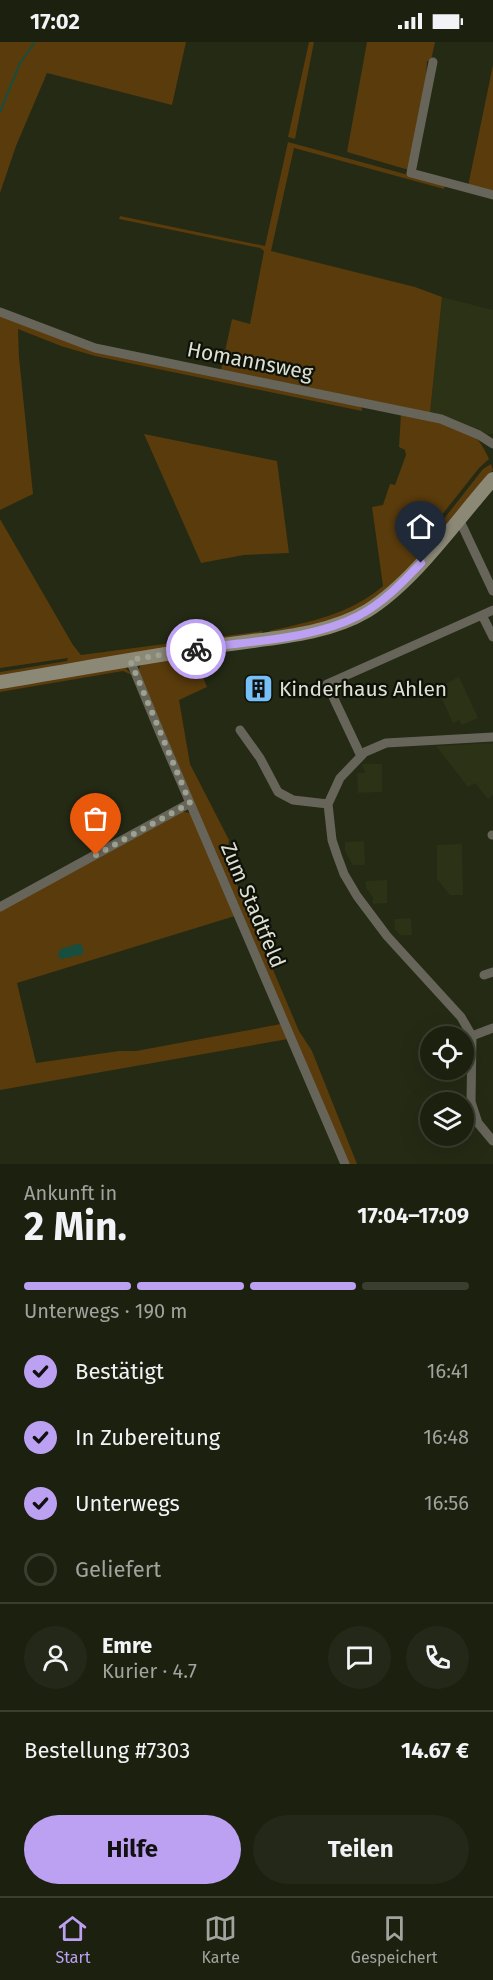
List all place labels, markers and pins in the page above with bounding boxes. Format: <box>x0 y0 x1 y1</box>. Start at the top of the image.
pin <box>395 501 446 563</box>
building icon: Kinderhaus Ahlen <box>242 673 274 705</box>
place label: Kinderhaus Ahlen <box>279 676 447 702</box>
pin <box>70 793 121 855</box>

